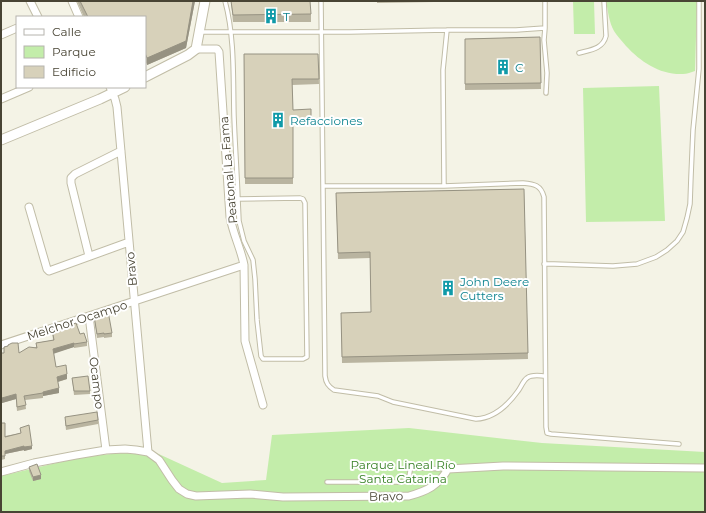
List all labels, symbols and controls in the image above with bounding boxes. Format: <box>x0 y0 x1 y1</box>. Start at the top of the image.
building icon: T <box>262 7 280 25</box>
place label: T <box>283 9 290 24</box>
legend <box>16 16 146 88</box>
text: Calle <box>52 24 81 39</box>
text: Parque <box>52 44 96 59</box>
building icon: C <box>494 58 512 76</box>
place label: C <box>515 60 524 75</box>
text: Edificio <box>52 64 96 79</box>
building icon: Refacciones <box>269 111 287 129</box>
place label: Refacciones <box>290 113 362 128</box>
street label: Peatonal La Fama <box>216 116 240 224</box>
street label: Bravo <box>122 251 140 287</box>
place label: John Deere Cutters <box>459 274 529 303</box>
building icon: John Deere Cutters <box>439 279 457 297</box>
street label: Melchor Ocampo <box>25 297 129 343</box>
street label: Ocampo <box>86 356 108 410</box>
park label: Parque Lineal Río Santa Catarina <box>350 457 456 486</box>
street label: Bravo <box>369 488 403 504</box>

